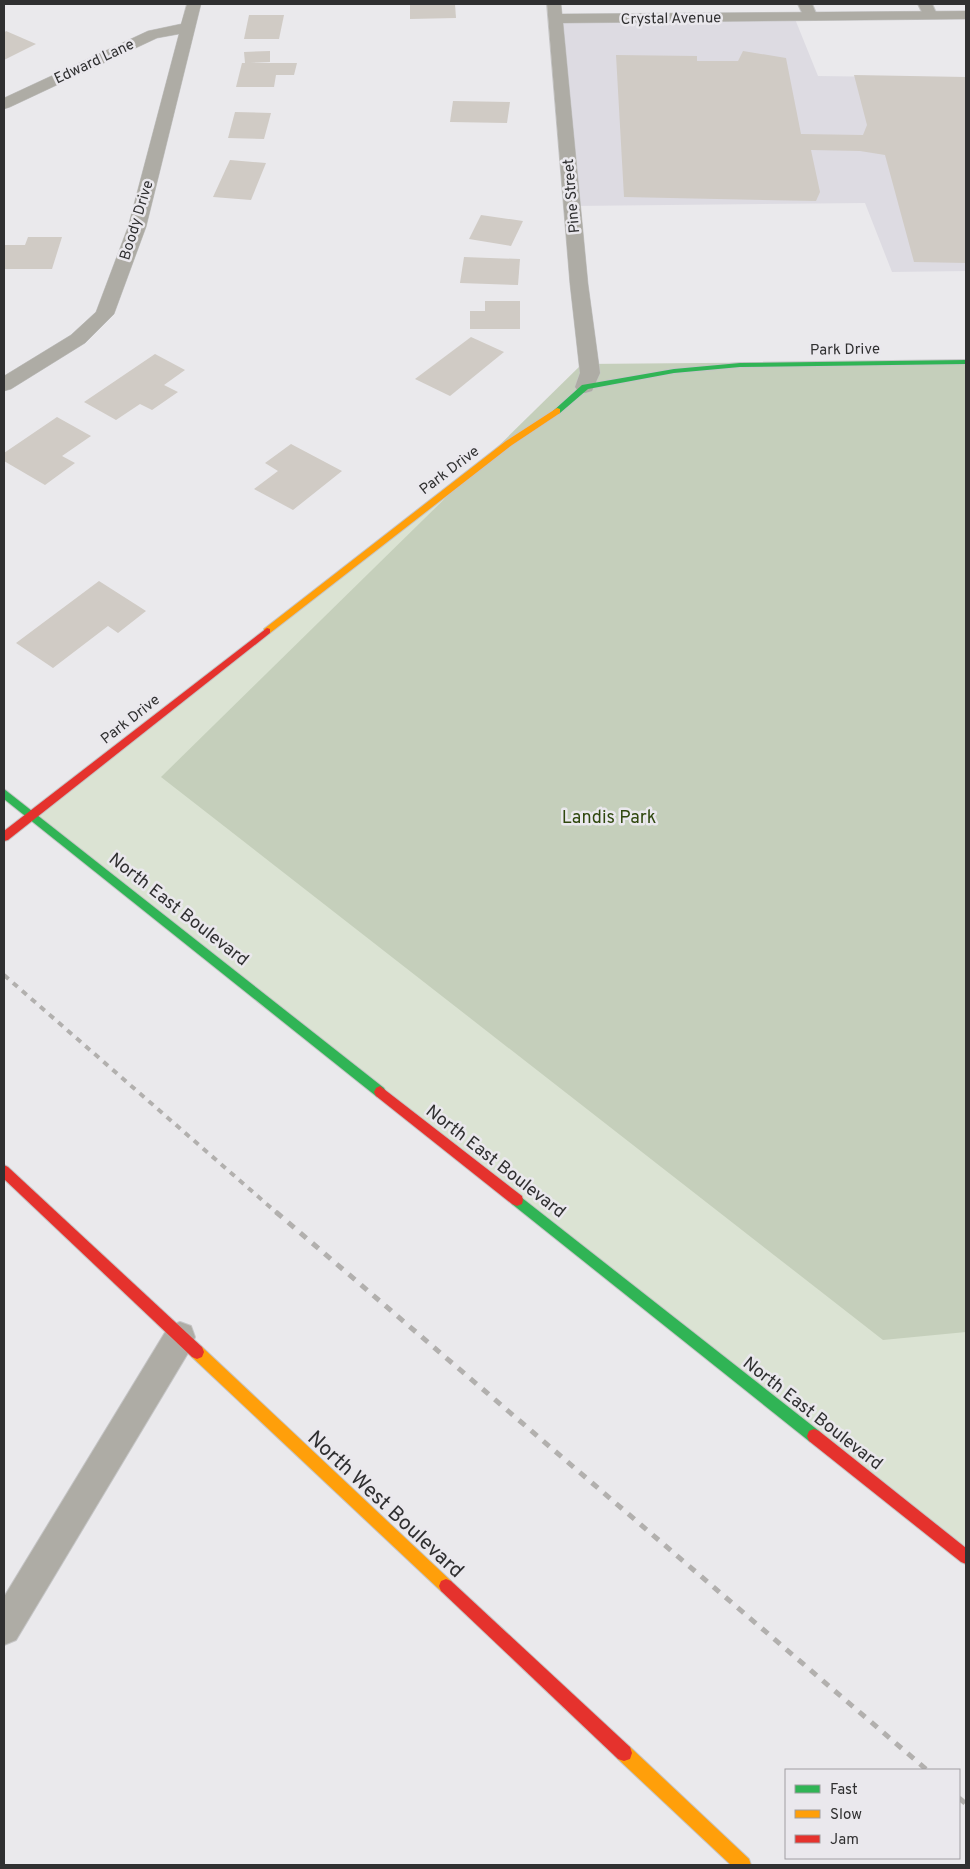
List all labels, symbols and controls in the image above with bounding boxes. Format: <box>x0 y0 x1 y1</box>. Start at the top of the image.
street label: Crystal Avenue <box>621 9 721 30</box>
street label: Edward Lane <box>52 36 138 89</box>
street label: Pine Street <box>560 158 585 234</box>
street label: Boody Drive <box>116 178 159 263</box>
street label: Park Drive <box>810 340 880 361</box>
street label: Park Drive <box>416 443 484 500</box>
street label: Park Drive <box>97 691 164 749</box>
park label: Landis Park <box>562 807 656 830</box>
street label: North East Boulevard <box>103 848 253 972</box>
street label: North East Boulevard <box>420 1100 570 1224</box>
street label: North East Boulevard <box>737 1352 887 1476</box>
street label: North West Boulevard <box>301 1425 469 1585</box>
legend <box>785 1769 960 1859</box>
text: Fast <box>830 1781 858 1800</box>
text: Slow <box>830 1806 862 1825</box>
text: Jam <box>830 1831 859 1850</box>

